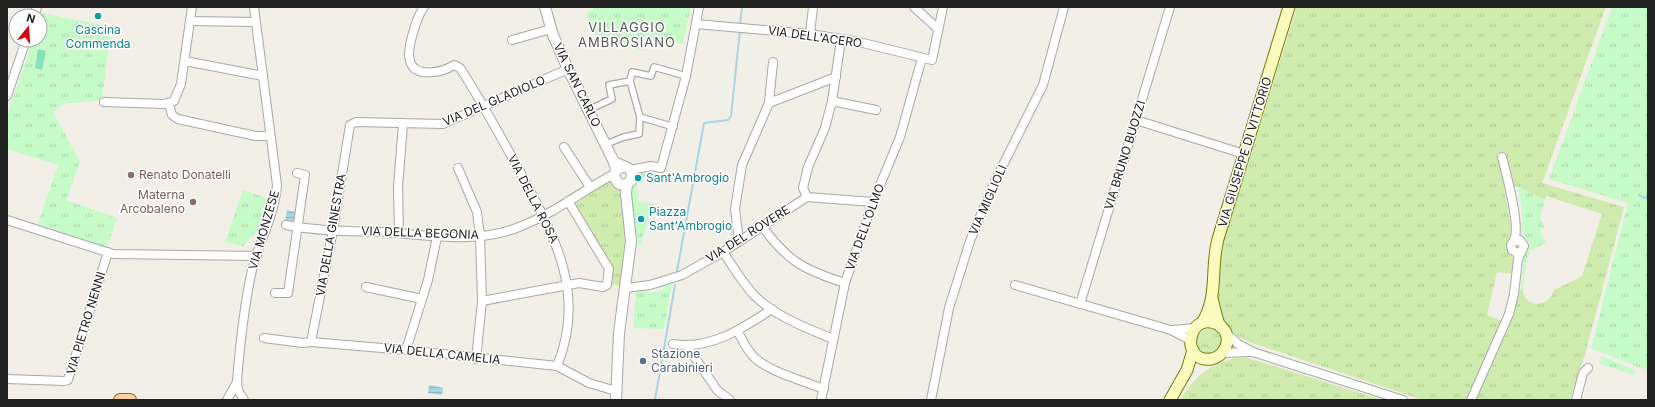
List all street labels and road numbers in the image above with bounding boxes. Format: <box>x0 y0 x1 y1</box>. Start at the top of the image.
street label: VIA DELL'ACERO <box>767 22 863 51</box>
street label: VIA SAN CARLO <box>551 40 604 129</box>
street label: VIA DEL GLADIOLO <box>440 72 547 129</box>
street label: VIA GIUSEPPE DI VITTORIO <box>1215 75 1275 229</box>
street label: VIA BRUNO BUOZZI <box>1101 98 1148 211</box>
street label: VIA DELLA ROSA <box>505 152 562 245</box>
street label: VIA MIGLIOLI <box>965 162 1010 237</box>
street label: VIA DELLA GINESTRA <box>312 172 349 297</box>
street label: VIA DELL'OLMO <box>842 181 887 272</box>
street label: VIA MONZESE <box>245 188 282 271</box>
street label: VIA DEL ROVERE <box>703 202 792 265</box>
street label: VIA DELLA BEGONIA <box>361 223 479 242</box>
street label: VIA PIETRO NENNI <box>63 270 108 376</box>
street label: VIA DELLA CAMELIA <box>383 340 501 367</box>

